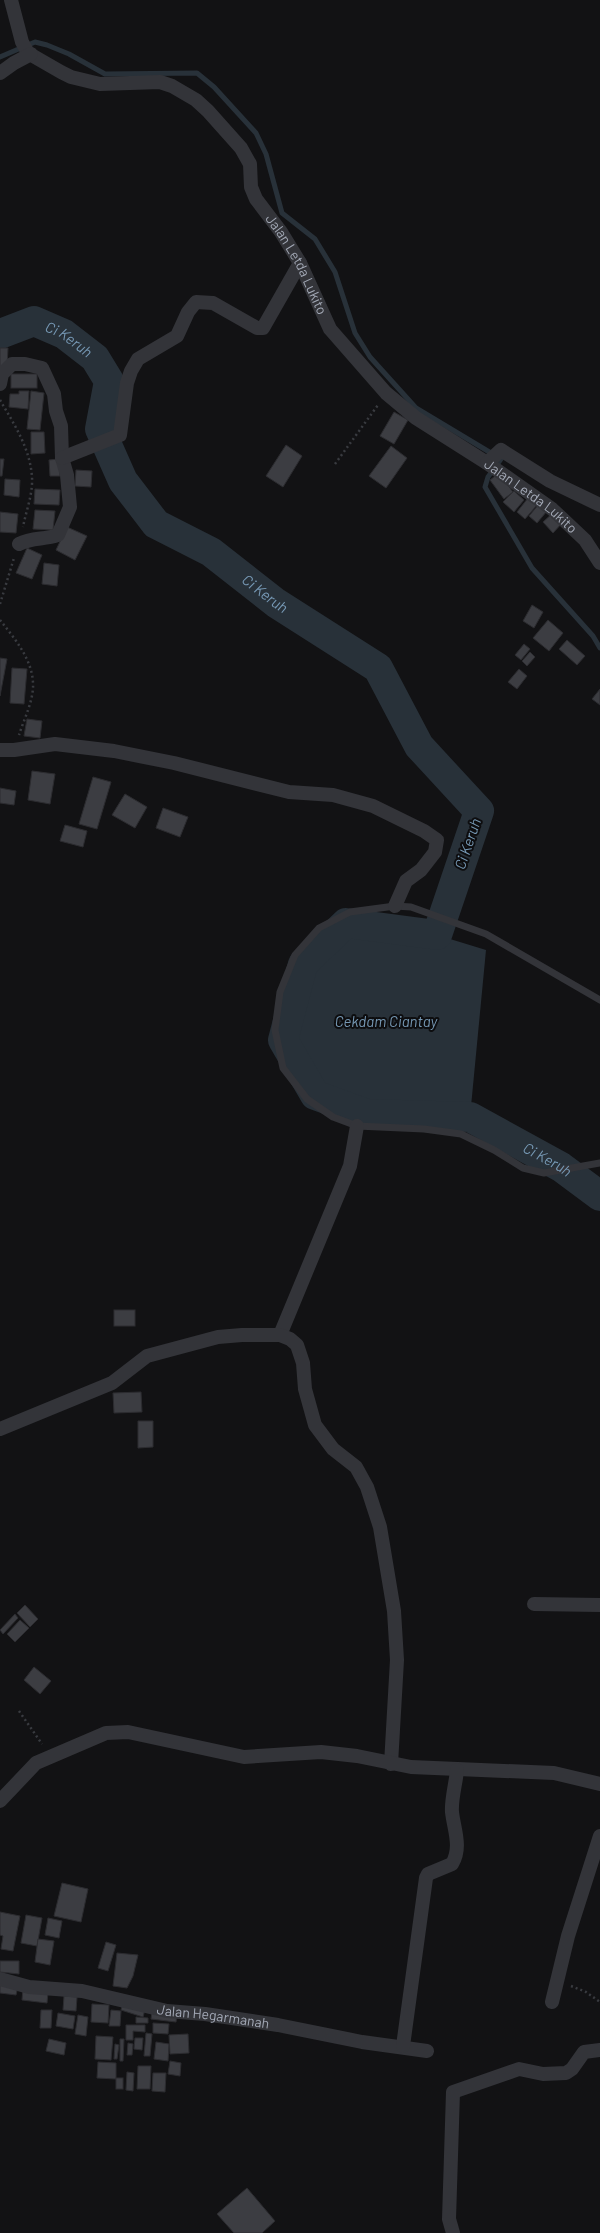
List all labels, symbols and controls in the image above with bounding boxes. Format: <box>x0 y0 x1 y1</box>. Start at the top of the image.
street label: Jalan Letda Lukito <box>262 210 331 317</box>
water label: Ci Keruh <box>43 317 97 361</box>
street label: Jalan Letda Lukito <box>481 455 581 536</box>
water label: Ci Keruh <box>239 570 292 616</box>
water label: Ci Keruh <box>450 816 484 872</box>
water label: Cekdam Ciantay <box>335 1012 439 1030</box>
water label: Ci Keruh <box>520 1138 576 1180</box>
street label: Jalan Hegarmanah <box>155 2000 271 2032</box>

